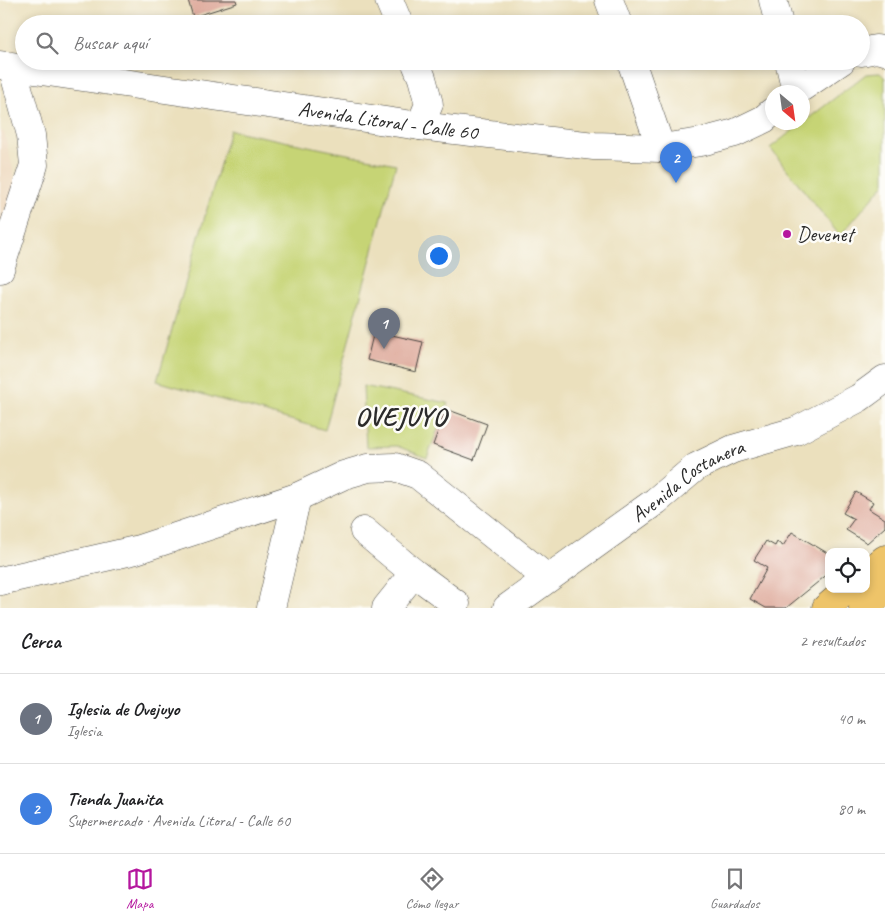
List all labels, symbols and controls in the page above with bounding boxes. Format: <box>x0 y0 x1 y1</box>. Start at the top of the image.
search box <box>15 15 870 70</box>
icon: search <box>33 29 61 57</box>
text: Buscar aquí <box>73 31 147 55</box>
north arrow <box>765 85 810 130</box>
street label: Avenida Litoral - Calle 60 <box>297 95 481 146</box>
pin: 2 <box>660 142 692 183</box>
place label: Devenet <box>797 221 856 247</box>
marker: Devenet <box>781 228 793 240</box>
your location <box>426 243 452 269</box>
pin: 1 <box>368 308 400 349</box>
district label: OVEJUYO <box>355 400 450 433</box>
street label: Avenida Costanera <box>626 433 749 528</box>
map controls <box>825 548 870 593</box>
button: locate <box>825 548 870 593</box>
text: Cerca <box>20 628 61 654</box>
text: 2 resultados <box>800 631 865 651</box>
text: Iglesia de Ovejuyo <box>67 697 179 721</box>
text: 1 <box>32 709 40 729</box>
text: 40 m <box>838 709 865 729</box>
text: Iglesia <box>67 721 102 741</box>
text: Tienda Juanita <box>67 787 162 811</box>
text: 2 <box>32 799 40 819</box>
text: 80 m <box>838 799 865 819</box>
text: Supermercado · Avenida Litoral - Calle 60 <box>67 811 290 831</box>
tab: Mapa <box>126 865 154 912</box>
tab: Cómo llegar <box>405 865 458 912</box>
tab: Guardados <box>710 865 759 912</box>

